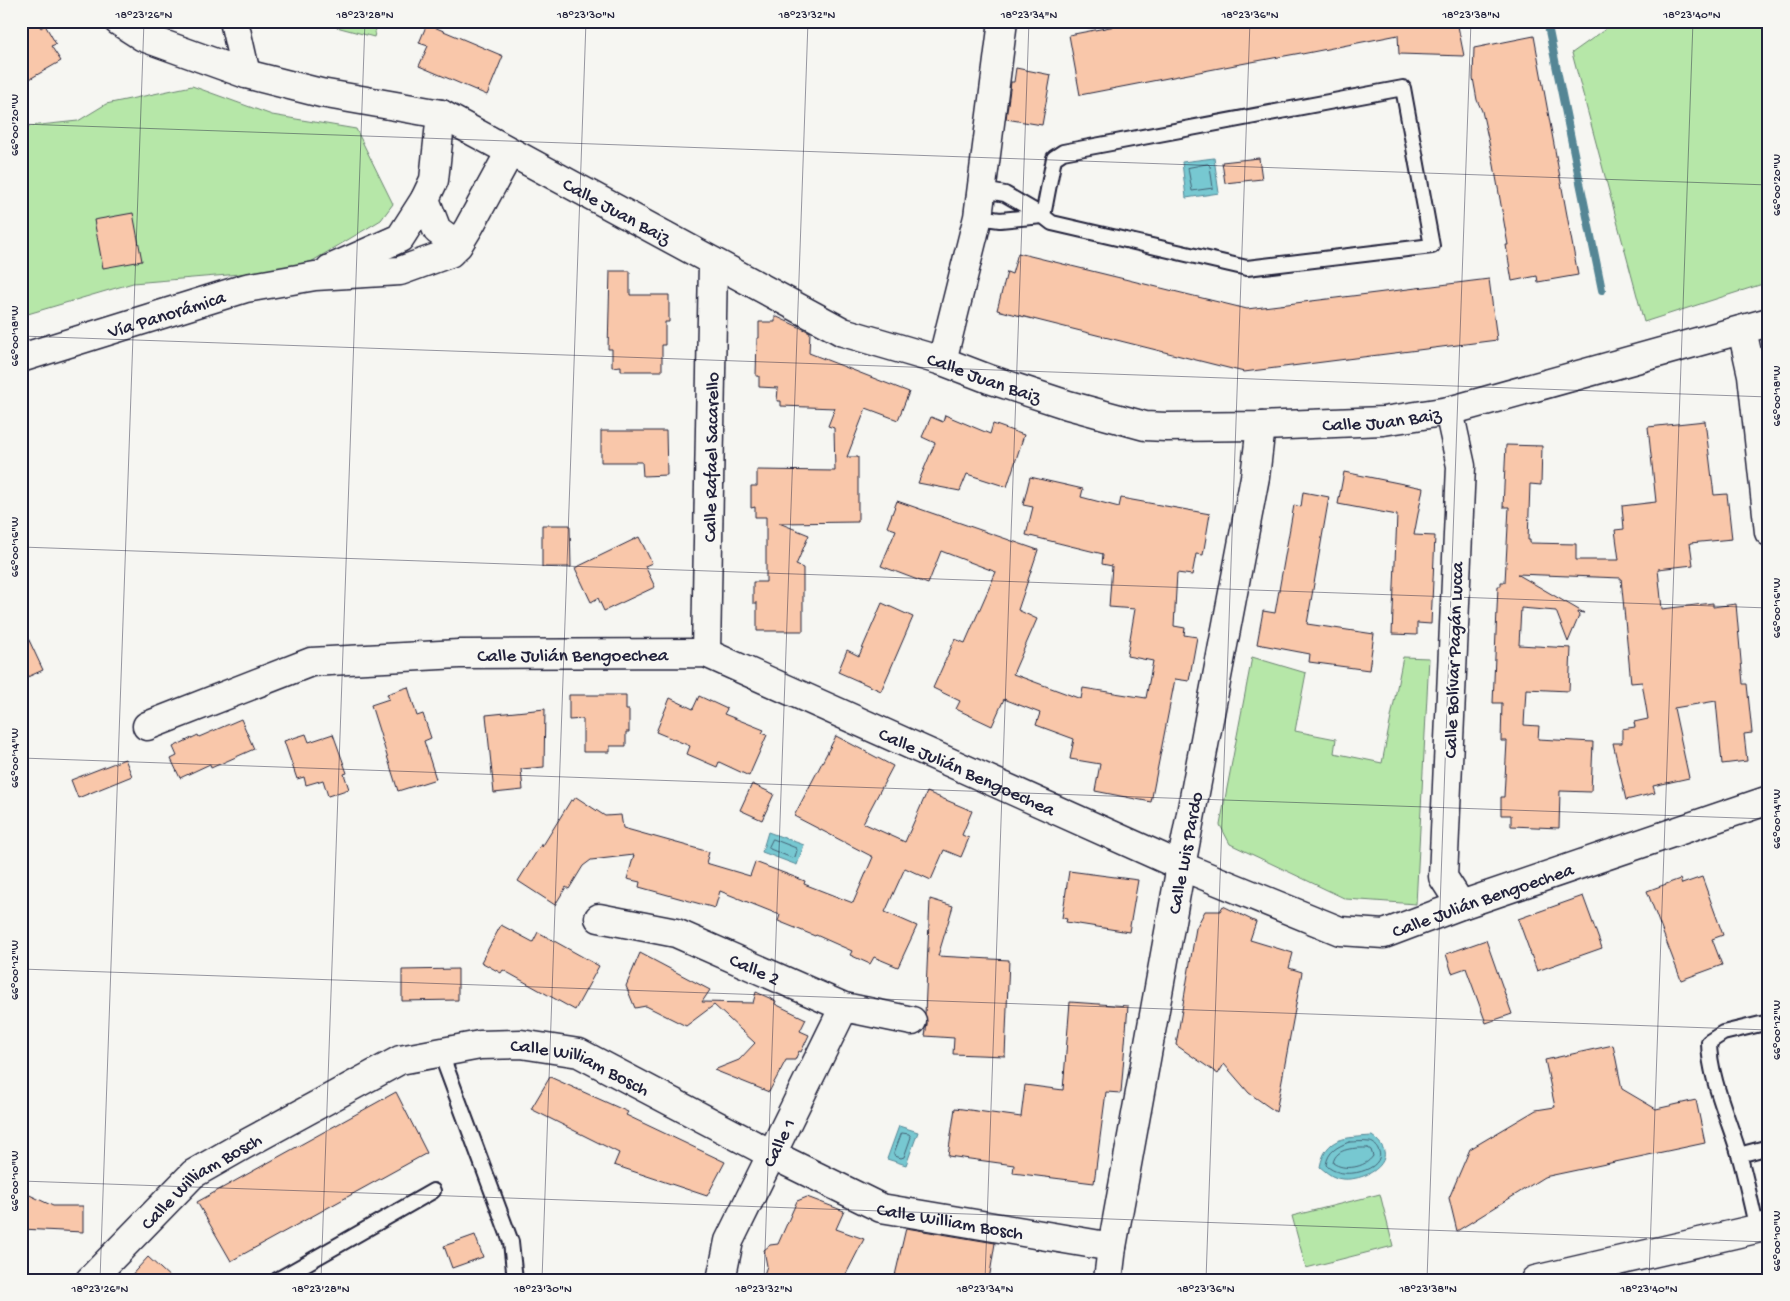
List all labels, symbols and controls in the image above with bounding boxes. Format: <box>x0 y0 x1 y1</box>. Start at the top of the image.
text: 18°23'26"N <box>115 9 173 23</box>
text: 18°23'28"N <box>335 9 394 23</box>
text: 18°23'30"N <box>556 9 615 23</box>
text: 18°23'32"N <box>778 9 836 23</box>
text: 18°23'34"N <box>1000 9 1058 23</box>
text: 18°23'36"N <box>1220 9 1279 23</box>
text: 18°23'38"N <box>1441 9 1500 23</box>
text: 18°23'40"N <box>1662 9 1721 23</box>
text: 66°00'20"W <box>9 94 23 156</box>
text: 66°00'20"W <box>1771 154 1785 216</box>
street label: Calle Juan Baiz <box>558 174 674 252</box>
street label: Vía Panorámica <box>105 287 230 346</box>
text: 66°00'18"W <box>9 306 23 366</box>
street label: Calle Juan Baiz <box>924 349 1044 411</box>
text: 66°00'18"W <box>1771 366 1785 426</box>
street label: Calle Rafael Sacarello <box>700 372 726 542</box>
street label: Calle Juan Baiz <box>1322 404 1444 438</box>
text: 66°00'16"W <box>9 517 23 577</box>
street label: Calle Bolívar Pagán Lucca <box>1441 560 1470 759</box>
text: 66°00'16"W <box>1771 578 1785 638</box>
street label: Calle Julián Bengoechea <box>477 645 670 669</box>
street label: Calle Julián Bengoechea <box>874 724 1059 824</box>
text: 66°00'14"W <box>9 728 23 788</box>
text: 66°00'14"W <box>1771 789 1785 849</box>
street label: Calle Luis Pardo <box>1165 790 1210 916</box>
street label: Calle Julián Bengoechea <box>1389 859 1578 945</box>
text: 66°00'12"W <box>9 940 23 1000</box>
street label: Calle 2 <box>725 950 783 992</box>
text: 66°00'12"W <box>1771 1000 1785 1060</box>
street label: Calle William Bosch <box>510 1036 653 1103</box>
street label: Calle 1 <box>759 1116 802 1172</box>
street label: Calle William Bosch <box>137 1129 267 1236</box>
text: 66°00'10"W <box>9 1150 23 1212</box>
street label: Calle William Bosch <box>875 1199 1025 1247</box>
text: 66°00'10"W <box>1771 1210 1785 1272</box>
text: 18°23'26"N <box>71 1283 129 1297</box>
text: 18°23'28"N <box>291 1283 350 1297</box>
text: 18°23'30"N <box>513 1283 572 1297</box>
text: 18°23'32"N <box>735 1283 793 1297</box>
text: 18°23'34"N <box>956 1283 1014 1297</box>
text: 18°23'36"N <box>1176 1283 1235 1297</box>
text: 18°23'38"N <box>1398 1283 1457 1297</box>
text: 18°23'40"N <box>1619 1283 1678 1297</box>

